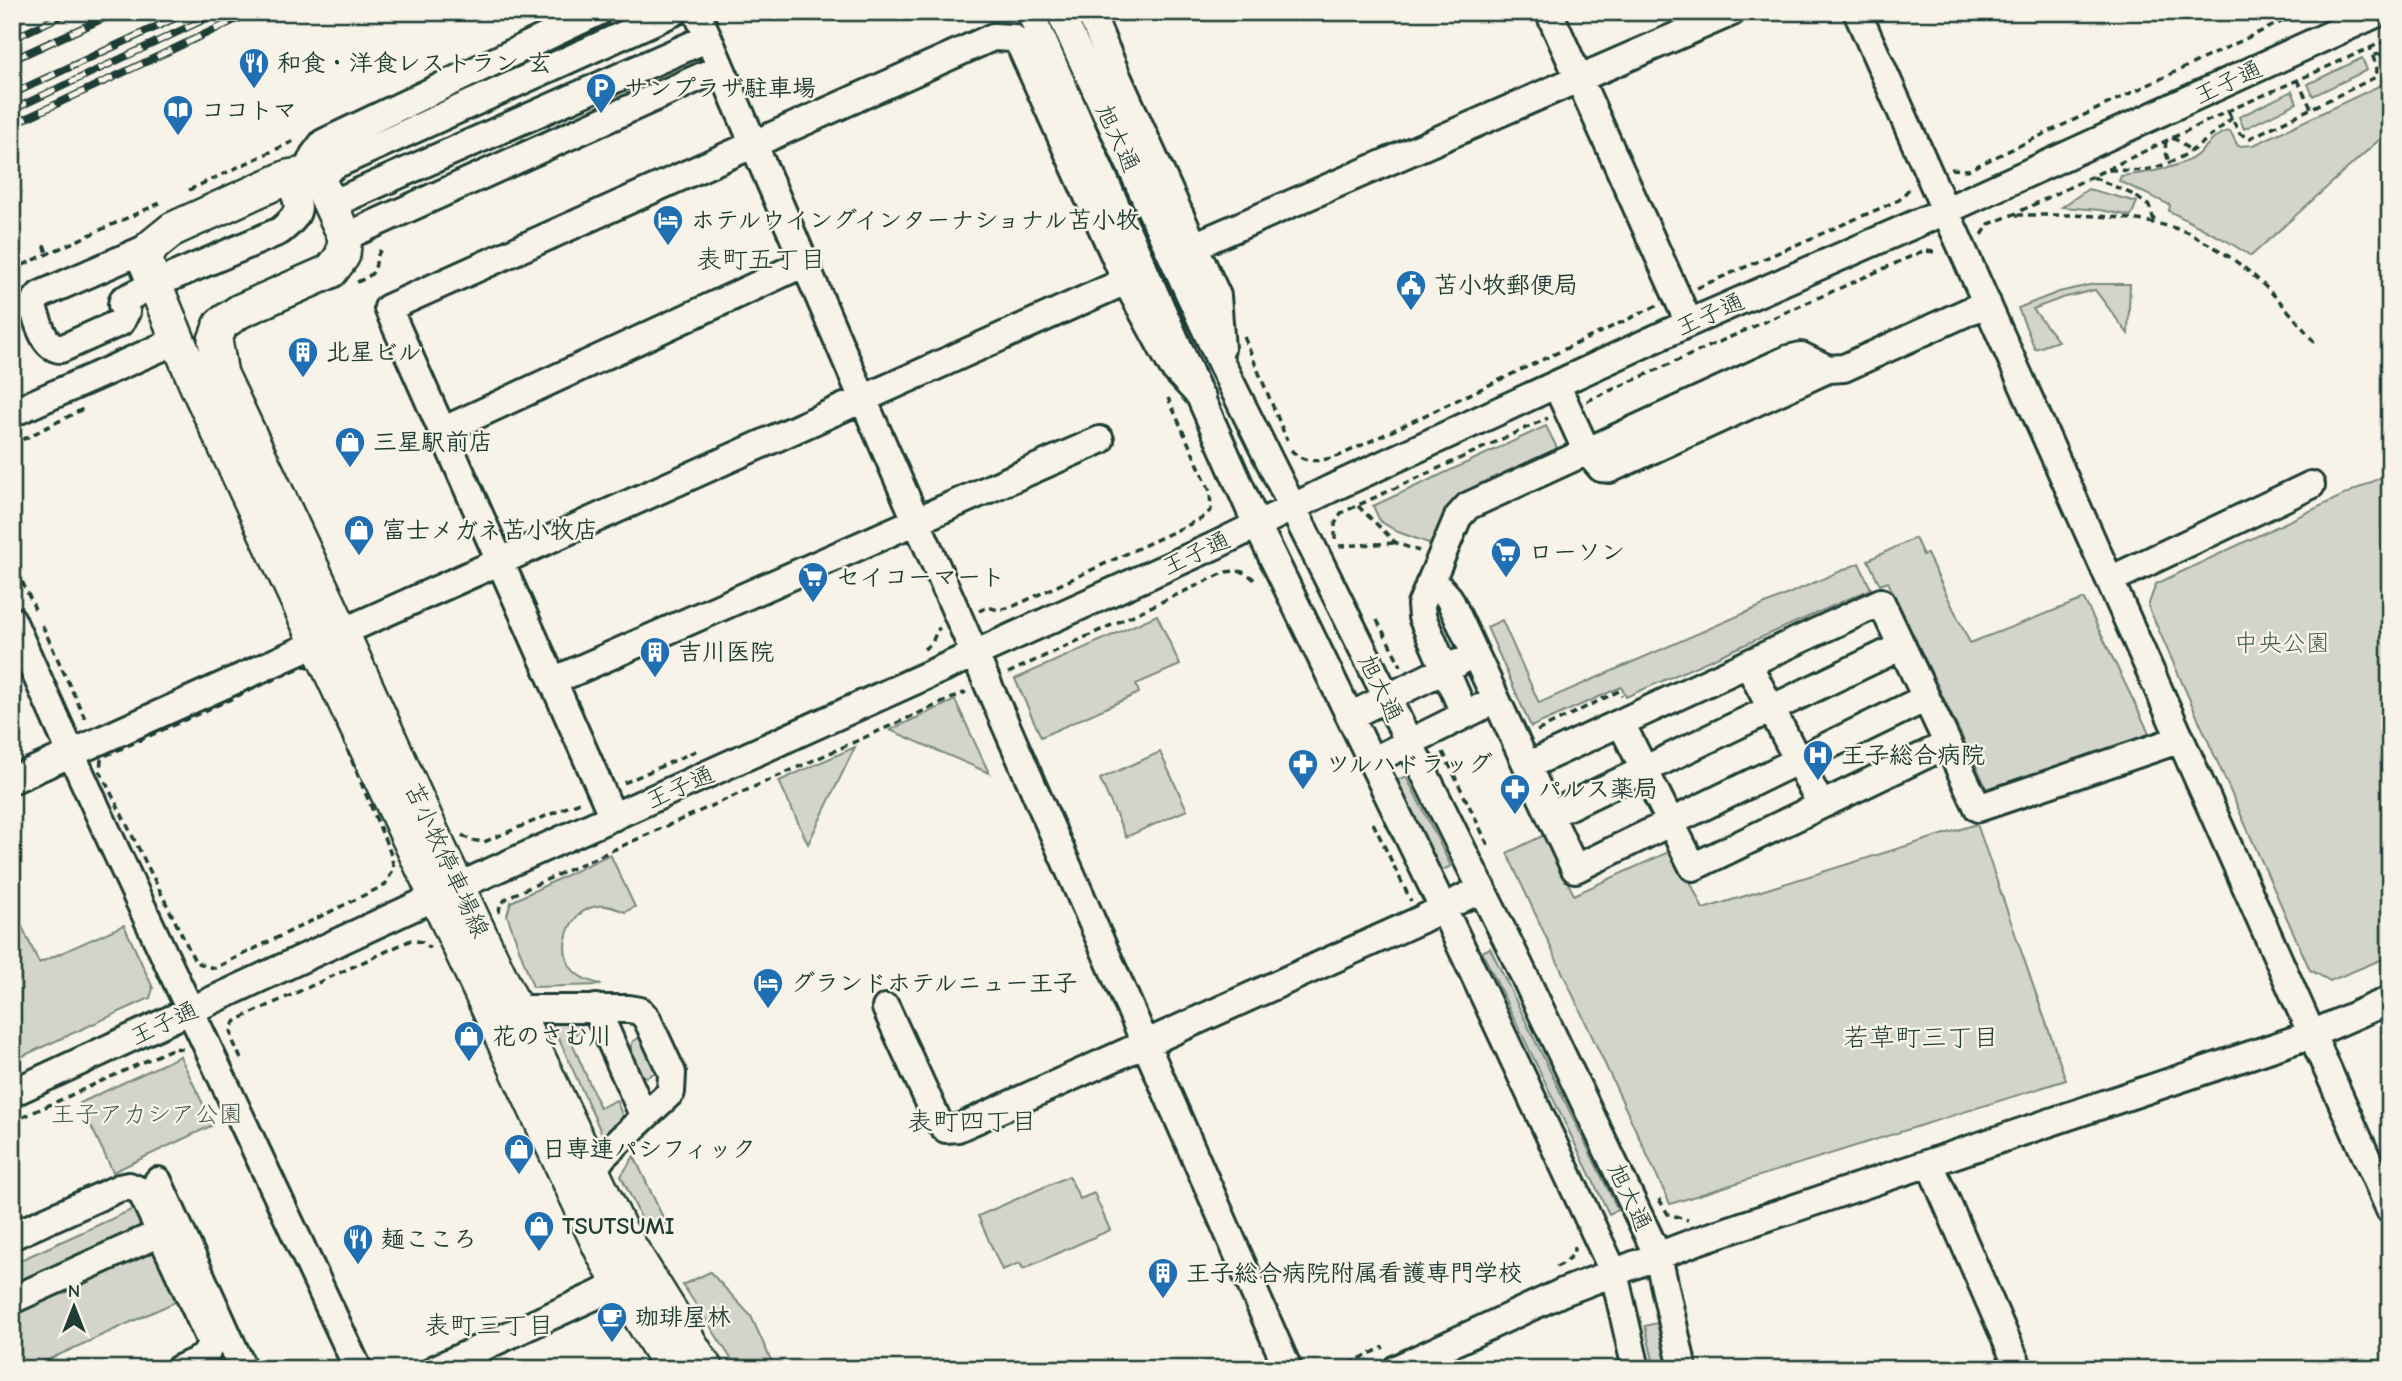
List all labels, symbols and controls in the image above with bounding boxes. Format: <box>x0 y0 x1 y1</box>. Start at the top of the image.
restaurant icon: 和食・洋食レストラン 玄 <box>237 46 271 90</box>
place label: 和食・洋食レストラン 玄 <box>277 49 551 77</box>
street label: 王子通 <box>2189 54 2267 110</box>
parking icon: サンプラザ駐車場 <box>584 71 618 115</box>
place label: サンプラザ駐車場 <box>624 74 816 102</box>
library icon: ココトマ <box>161 93 195 137</box>
place label: ココトマ <box>201 96 297 124</box>
street label: 旭大通 <box>1090 99 1146 177</box>
hotel icon: ホテルウイングインターナショナル苫小牧 <box>651 203 685 247</box>
place label: ホテルウイングインターナショナル苫小牧 <box>691 206 1140 234</box>
district label: 表町五丁目 <box>696 245 826 275</box>
public building icon: 苫小牧郵便局 <box>1394 268 1428 312</box>
place label: 苫小牧郵便局 <box>1434 271 1578 299</box>
street label: 王子通 <box>1671 287 1749 341</box>
building icon: 北星ビル <box>286 335 320 379</box>
place label: 北星ビル <box>326 338 422 366</box>
shop icon: 三星駅前店 <box>333 425 367 469</box>
place label: 三星駅前店 <box>373 428 493 456</box>
shop icon: 富士メガネ苫小牧店 <box>342 513 376 557</box>
place label: 富士メガネ苫小牧店 <box>382 516 598 544</box>
street label: 王子通 <box>1157 525 1235 581</box>
supermarket icon: ローソン <box>1489 535 1523 579</box>
place label: ローソン <box>1529 538 1625 566</box>
supermarket icon: セイコーマート <box>796 560 830 604</box>
place label: セイコーマート <box>836 563 1005 591</box>
park label: 中央公園 <box>2234 629 2330 657</box>
building icon: 吉川医院 <box>638 635 672 679</box>
place label: 吉川医院 <box>678 638 774 666</box>
street label: 旭大通 <box>1353 650 1409 726</box>
hospital icon: 王子総合病院 <box>1801 738 1835 782</box>
place label: 王子総合病院 <box>1841 741 1985 769</box>
pharmacy icon: ツルハドラッグ <box>1286 747 1320 791</box>
place label: ツルハドラッグ <box>1326 750 1493 778</box>
street label: 王子通 <box>641 760 719 814</box>
pharmacy icon: パルス薬局 <box>1498 772 1532 816</box>
place label: パルス薬局 <box>1538 775 1658 803</box>
street label: 苫小牧停車場線 <box>399 778 495 942</box>
hotel icon: グランドホテルニュー王子 <box>751 966 785 1010</box>
place label: グランドホテルニュー王子 <box>791 969 1077 997</box>
street label: 王子通 <box>125 995 203 1051</box>
shop icon: 花のさむ川 <box>452 1019 486 1063</box>
place label: 花のさむ川 <box>492 1022 612 1050</box>
district label: 若草町三丁目 <box>1843 1023 1999 1053</box>
park label: 王子アカシア公園 <box>51 1100 243 1128</box>
district label: 表町四丁目 <box>907 1107 1037 1137</box>
shop icon: 日専連パシフィック <box>502 1132 536 1176</box>
place label: 日専連パシフィック <box>542 1135 756 1163</box>
street label: 旭大通 <box>1602 1158 1658 1236</box>
shop icon: TSUTSUMI <box>522 1209 556 1253</box>
place label: TSUTSUMI <box>562 1212 675 1240</box>
restaurant icon: 麺こころ <box>341 1222 375 1266</box>
place label: 麺こころ <box>381 1225 477 1253</box>
building icon: 王子総合病院附属看護専門学校 <box>1146 1256 1180 1300</box>
place label: 王子総合病院附属看護専門学校 <box>1186 1259 1522 1287</box>
north arrow <box>38 1272 108 1342</box>
text: N <box>68 1280 80 1302</box>
cafe icon: 珈琲屋林 <box>595 1300 629 1344</box>
place label: 珈琲屋林 <box>635 1303 731 1331</box>
district label: 表町三丁目 <box>424 1311 554 1341</box>

